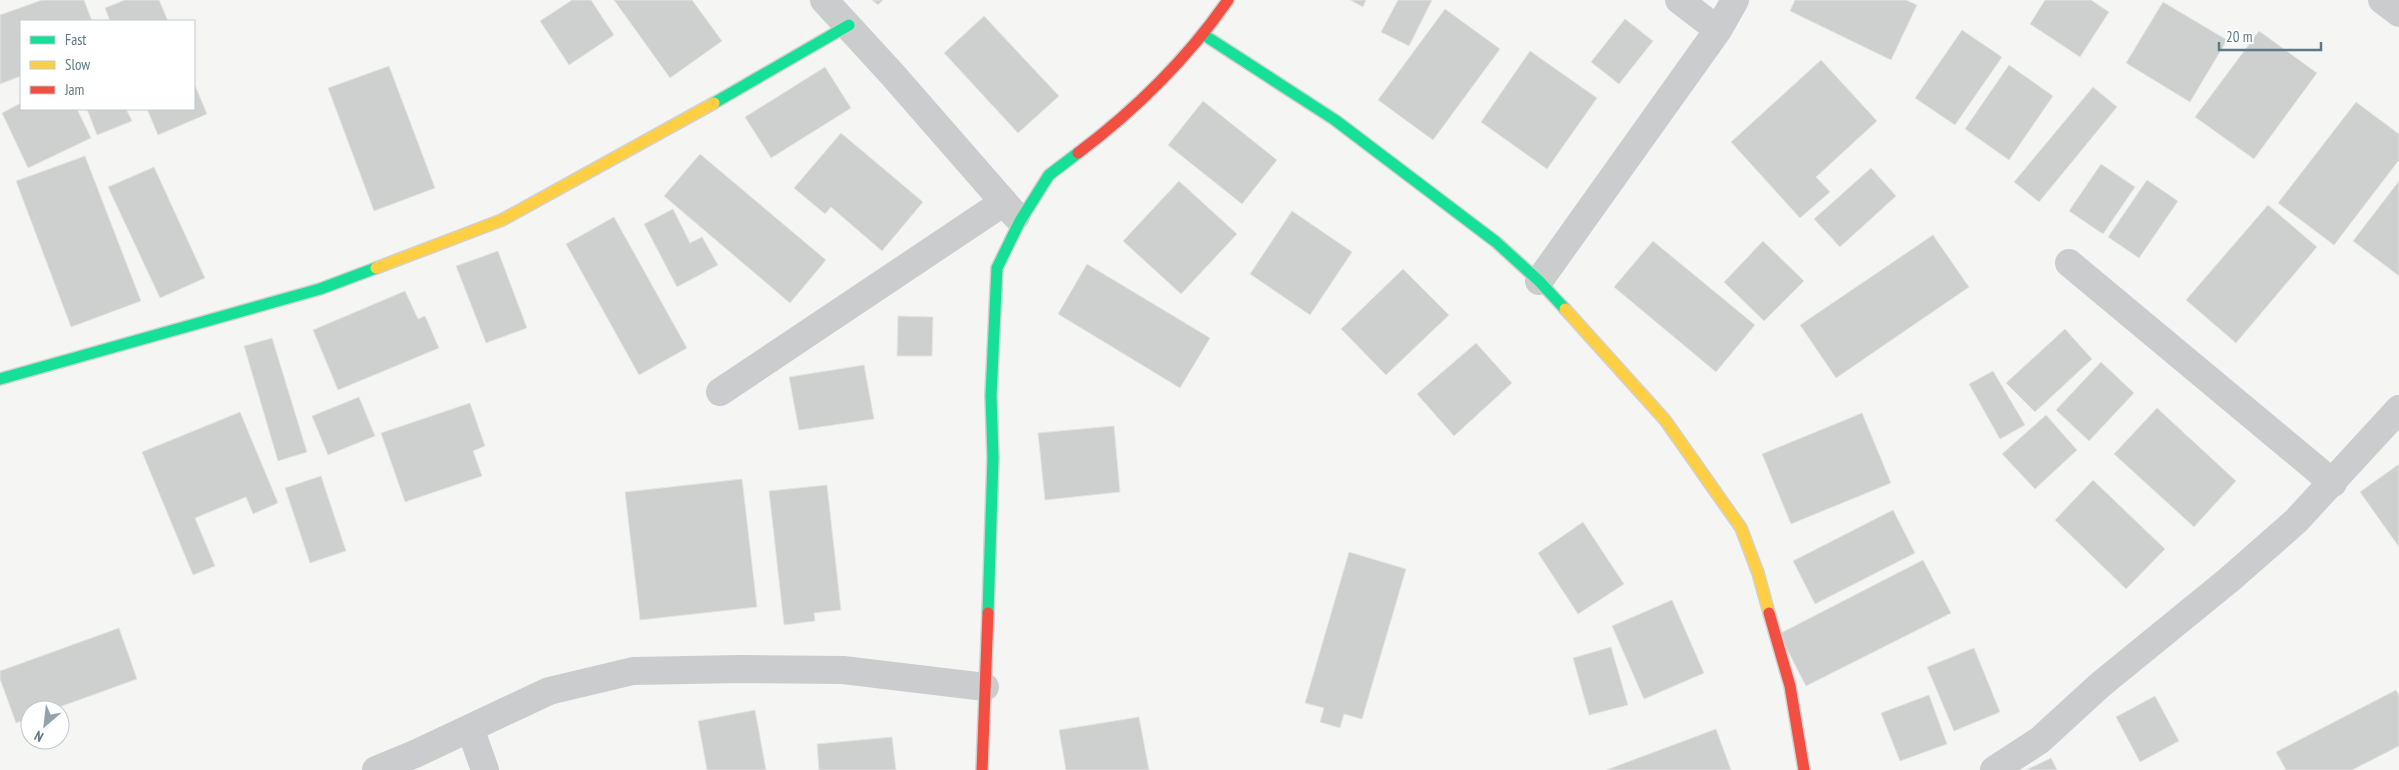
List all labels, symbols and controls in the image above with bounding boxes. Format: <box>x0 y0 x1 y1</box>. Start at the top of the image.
legend <box>20 20 195 110</box>
scale bar <box>2219 20 2322 52</box>
text: 20 m <box>2226 27 2252 46</box>
text: Fast <box>65 30 86 49</box>
text: Slow <box>65 55 90 74</box>
text: Jam <box>64 80 84 99</box>
north arrow <box>20 700 70 750</box>
text: N <box>31 727 46 746</box>

